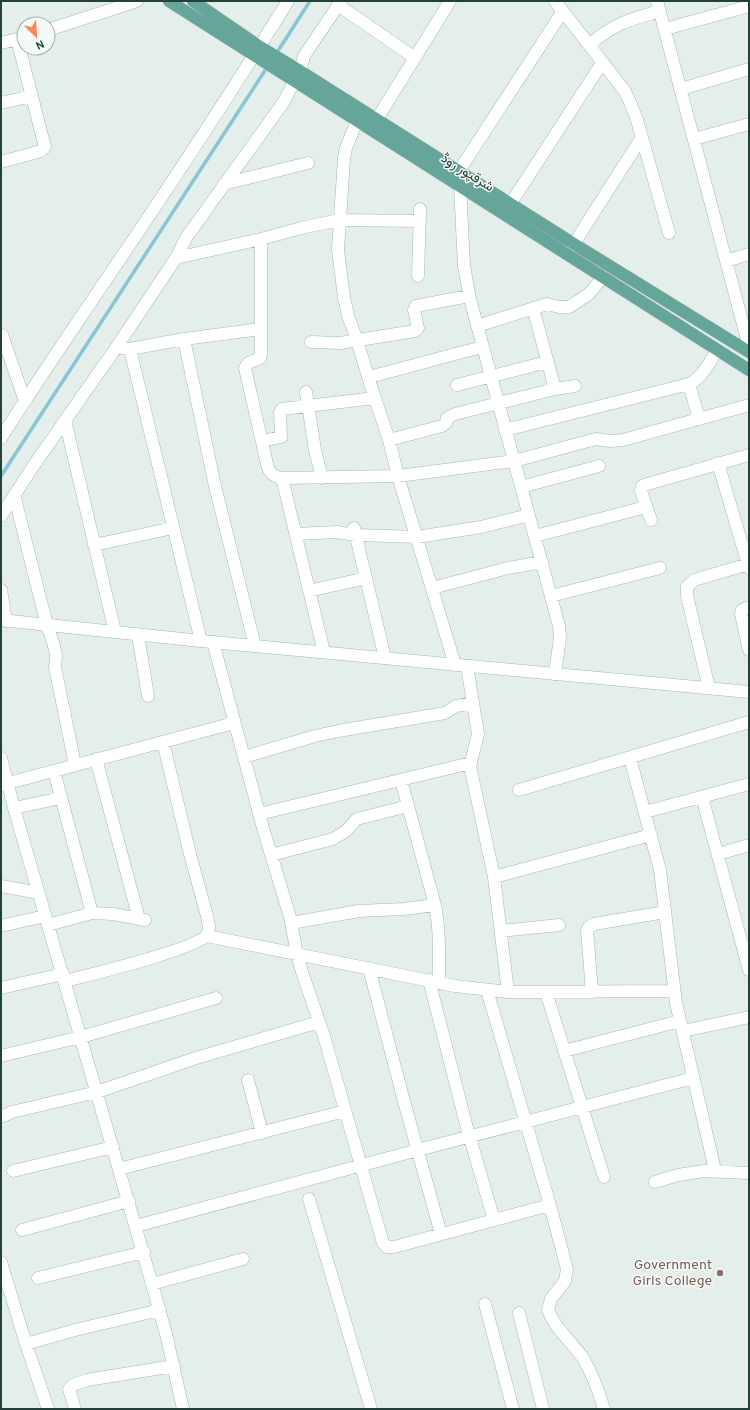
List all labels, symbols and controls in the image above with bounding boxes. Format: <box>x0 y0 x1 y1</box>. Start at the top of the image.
north arrow <box>16 16 56 56</box>
text: N <box>33 36 46 52</box>
street label: شرقپور روڈ <box>437 150 497 196</box>
place label: Government Girls College <box>633 1257 712 1290</box>
marker: Government Girls College <box>715 1268 725 1278</box>

